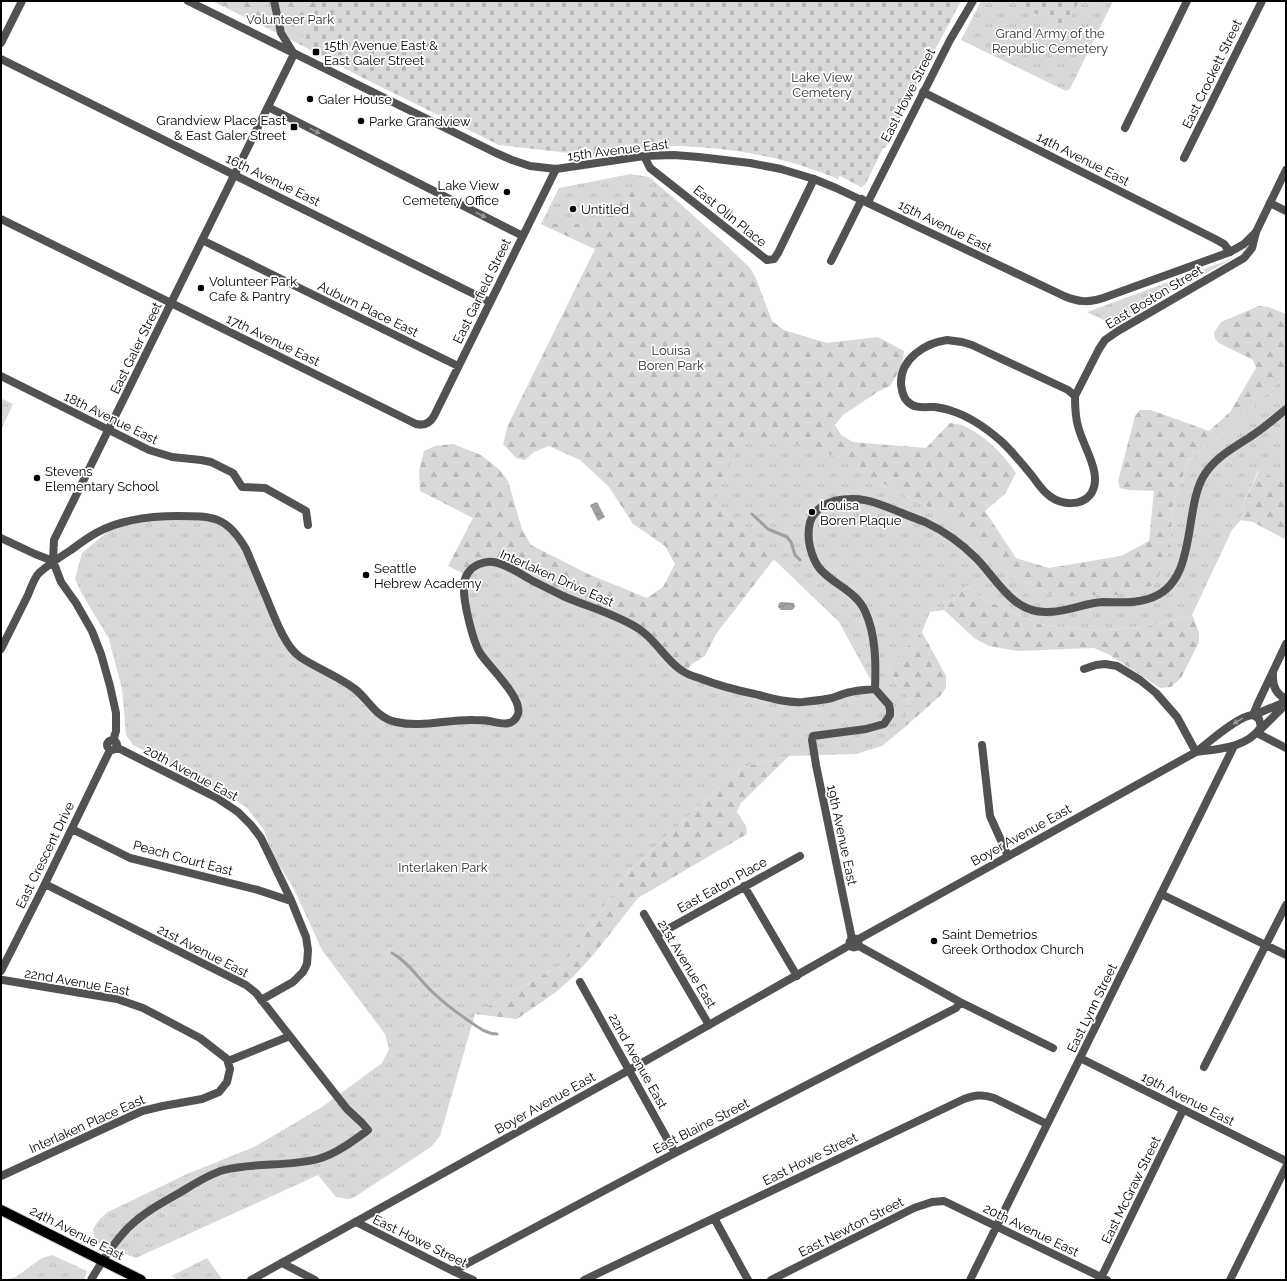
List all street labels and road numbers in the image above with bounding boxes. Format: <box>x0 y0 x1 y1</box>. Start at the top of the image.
street label: East Crockett Street <box>1179 17 1245 131</box>
street label: East Howe Street <box>878 45 938 144</box>
street label: 14th Avenue East <box>1034 129 1132 189</box>
street label: 15th Avenue East <box>566 136 670 164</box>
street label: 16th Avenue East <box>224 151 323 210</box>
street label: East Olin Place <box>691 182 770 250</box>
street label: 15th Avenue East <box>896 197 995 255</box>
street label: East Garfield Street <box>450 235 514 346</box>
street label: East Boston Street <box>1103 262 1206 332</box>
street label: Auburn Place East <box>315 278 421 340</box>
street label: East Galer Street <box>107 299 165 396</box>
street label: 17th Avenue East <box>224 311 323 369</box>
street label: 18th Avenue East <box>62 389 161 448</box>
street label: Interlaken Drive East <box>498 546 617 610</box>
street label: 20th Avenue East <box>142 742 241 804</box>
street label: 19th Avenue East <box>824 783 860 887</box>
street label: East Crescent Drive <box>13 799 78 911</box>
street label: Boyer Avenue East <box>968 801 1074 869</box>
street label: Peach Court East <box>131 837 235 879</box>
street label: East Eaton Place <box>675 854 770 916</box>
street label: 21st Avenue East <box>655 917 720 1011</box>
street label: 21st Avenue East <box>155 922 252 981</box>
street label: East Lynn Street <box>1064 961 1120 1055</box>
street label: 22nd Avenue East <box>23 965 131 999</box>
street label: 22nd Avenue East <box>606 1011 671 1112</box>
street label: Boyer Avenue East <box>492 1069 598 1137</box>
street label: 19th Avenue East <box>1139 1069 1238 1129</box>
street label: Interlaken Place East <box>27 1091 148 1156</box>
street label: East Blaine Street <box>651 1095 752 1157</box>
street label: East Howe Street <box>760 1129 860 1188</box>
street label: East McGraw Street <box>1098 1133 1164 1246</box>
street label: East Newton Street <box>796 1194 907 1260</box>
street label: 20th Avenue East <box>981 1200 1082 1260</box>
street label: 24th Avenue East <box>28 1203 127 1263</box>
street label: East Howe Street <box>370 1212 470 1271</box>

